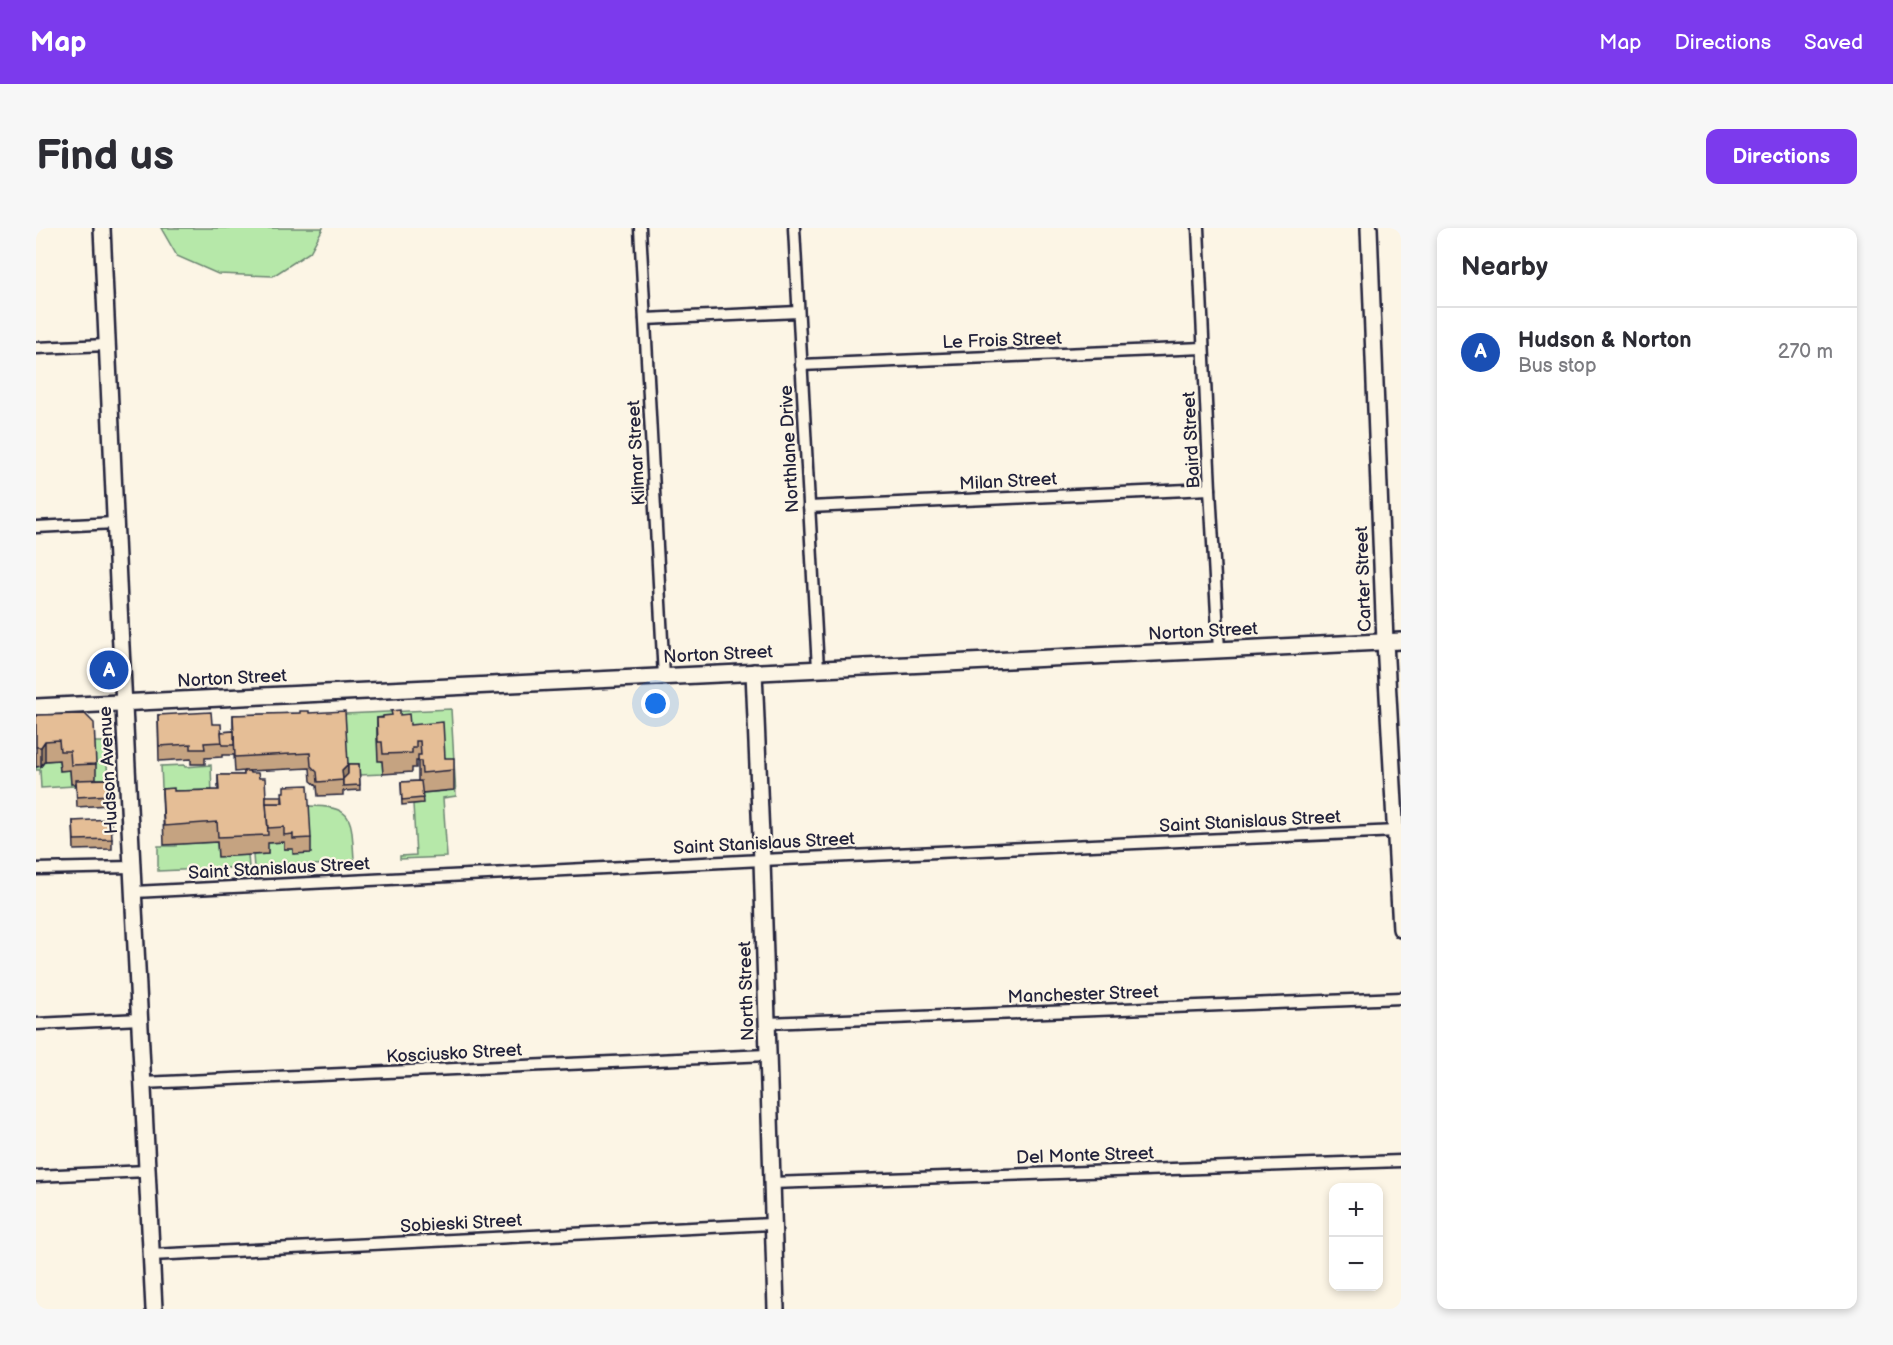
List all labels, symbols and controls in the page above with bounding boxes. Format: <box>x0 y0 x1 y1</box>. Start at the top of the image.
text: Map <box>30 26 86 59</box>
text: Map <box>1599 30 1642 55</box>
text: Directions <box>1675 30 1771 55</box>
text: Saved <box>1804 30 1863 55</box>
button: Directions <box>1706 129 1857 184</box>
text: Find us <box>36 131 174 182</box>
text: Nearby <box>1461 252 1548 283</box>
text: Hudson & Norton <box>1518 327 1692 354</box>
street label: Le Frois Street <box>942 328 1063 353</box>
text: A <box>1474 340 1487 364</box>
text: 270 m <box>1778 340 1833 364</box>
text: Bus stop <box>1518 354 1597 378</box>
street label: Northlane Drive <box>776 384 803 513</box>
street label: Baird Street <box>1178 390 1205 489</box>
street label: Kilmar Street <box>623 399 650 506</box>
street label: Milan Street <box>959 468 1058 495</box>
street label: Carter Street <box>1351 525 1376 632</box>
street label: Norton Street <box>1148 618 1259 645</box>
street label: Norton Street <box>663 641 774 668</box>
pin: A <box>90 648 128 692</box>
street label: Norton Street <box>177 665 288 692</box>
your location <box>641 689 670 718</box>
street label: Hudson Avenue <box>95 705 122 834</box>
street label: Saint Stanislaus Street <box>1159 806 1342 837</box>
street label: Saint Stanislaus Street <box>673 828 856 859</box>
street label: Saint Stanislaus Street <box>188 853 371 884</box>
street label: North Street <box>734 940 759 1041</box>
street label: Manchester Street <box>1007 981 1159 1008</box>
street label: Kosciusko Street <box>386 1039 523 1068</box>
street label: Del Monte Street <box>1016 1143 1155 1168</box>
map controls <box>1329 1183 1383 1291</box>
button: + <box>1329 1183 1383 1237</box>
street label: Sobieski Street <box>400 1210 523 1237</box>
button: − <box>1329 1237 1383 1291</box>

